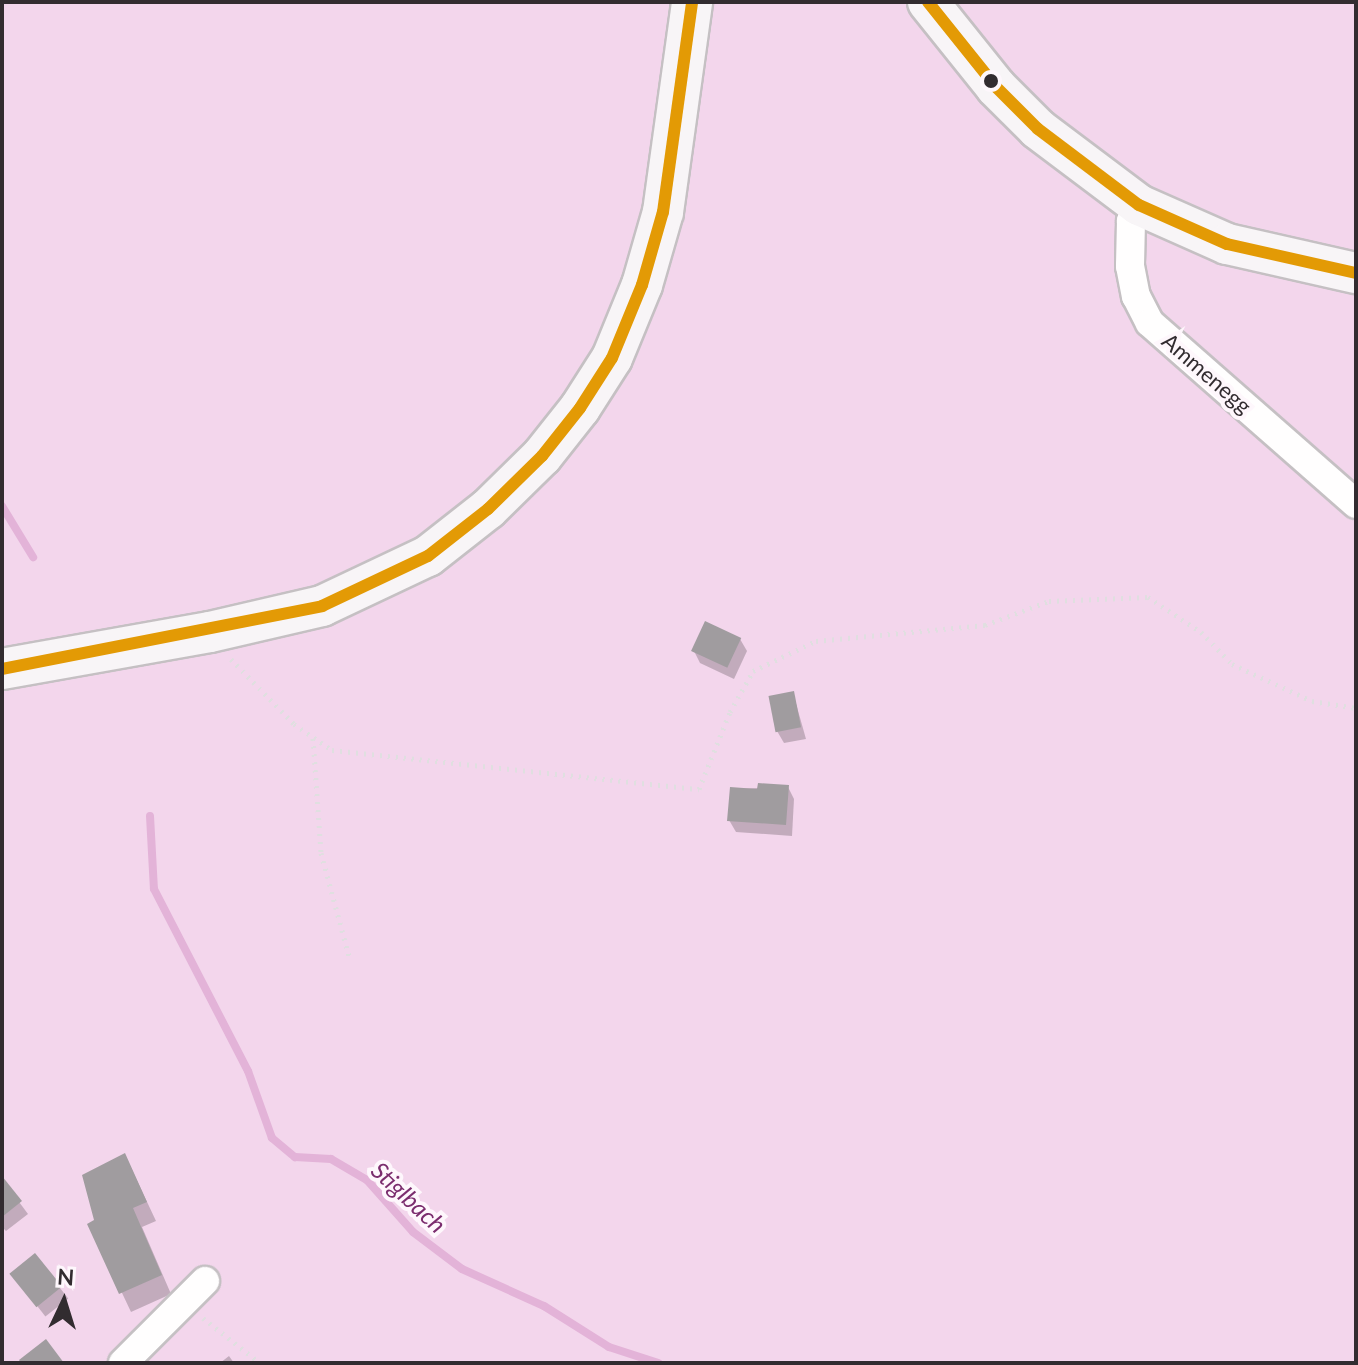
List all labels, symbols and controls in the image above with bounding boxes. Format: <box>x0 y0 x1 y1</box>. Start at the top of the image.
unlabelled marker <box>983 73 999 89</box>
street label: Ammenegg <box>1157 327 1257 419</box>
water label: Stiglbach <box>366 1155 452 1239</box>
north arrow <box>24 1261 104 1341</box>
text: N <box>56 1263 75 1291</box>

